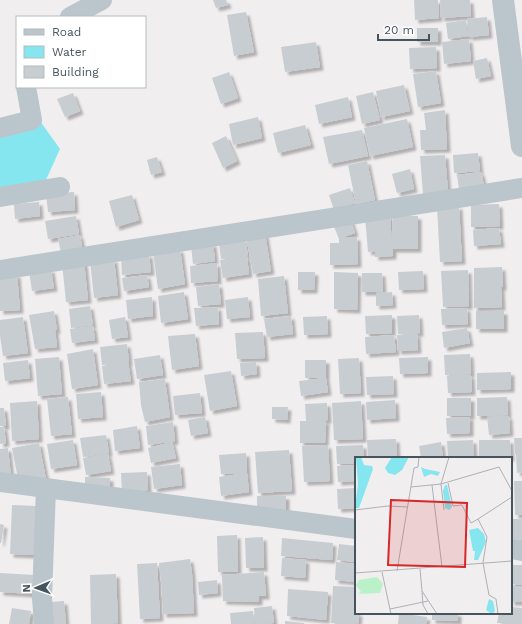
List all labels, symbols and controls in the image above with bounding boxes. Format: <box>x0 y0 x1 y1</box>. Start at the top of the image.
legend <box>16 16 146 88</box>
scale bar <box>378 16 429 42</box>
text: 20 m <box>384 23 414 37</box>
text: Road <box>52 25 81 39</box>
text: Water <box>52 45 87 59</box>
text: Building <box>52 65 99 79</box>
inset map <box>355 457 512 614</box>
north arrow <box>16 568 56 608</box>
text: N <box>20 584 33 593</box>

